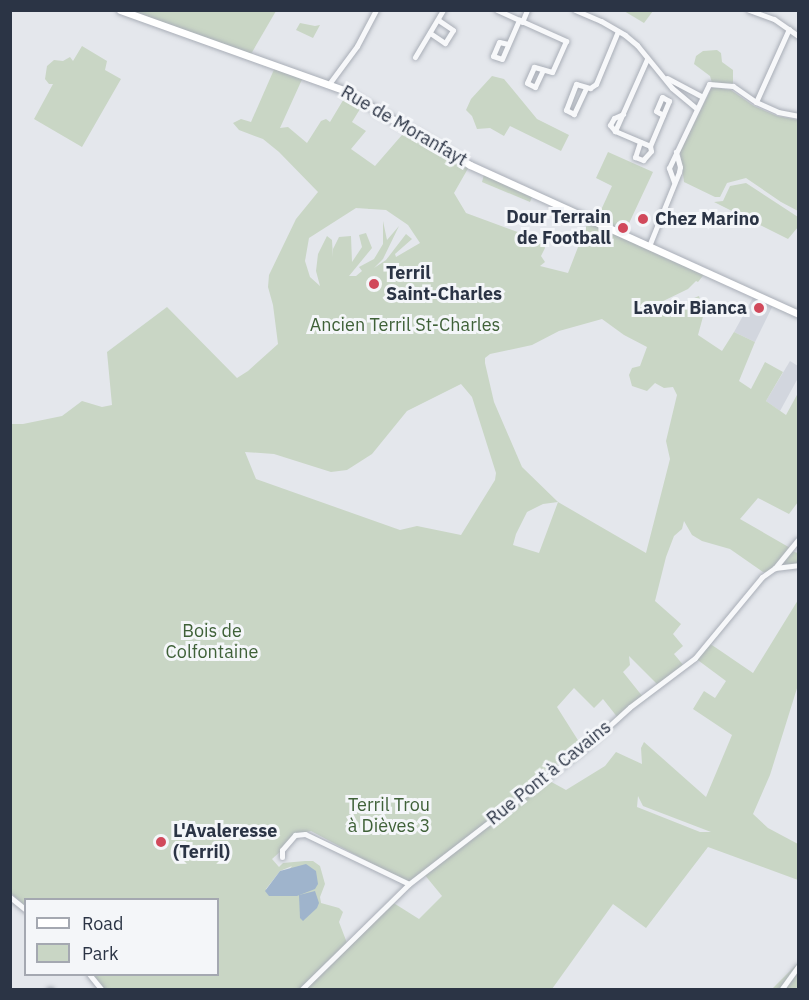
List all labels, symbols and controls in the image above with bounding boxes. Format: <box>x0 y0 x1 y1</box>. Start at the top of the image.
street label: Rue de Moranfayt <box>337 81 471 171</box>
place label: Dour Terrain de Football <box>506 207 611 250</box>
place label: Chez Marino <box>655 208 759 230</box>
marker: Chez Marino <box>636 212 650 226</box>
marker: Dour Terrain de Football <box>616 221 630 235</box>
place label: Terril Saint-Charles <box>386 263 502 306</box>
marker: Terril Saint-Charles <box>367 277 381 291</box>
place label: Lavoir Bianca <box>633 297 747 319</box>
marker: Lavoir Bianca <box>752 301 766 315</box>
park label: Ancien Terril St-Charles <box>310 314 500 336</box>
park label: Bois de Colfontaine <box>166 621 258 664</box>
street label: Rue Pont à Cavains <box>483 716 615 830</box>
park label: Terril Trou à Dièves 3 <box>348 795 430 838</box>
place label: L'Avaleresse (Terril) <box>173 821 277 864</box>
marker: L'Avaleresse (Terril) <box>154 835 168 849</box>
legend <box>24 898 219 976</box>
text: Road <box>82 912 123 935</box>
text: Park <box>82 942 118 965</box>

